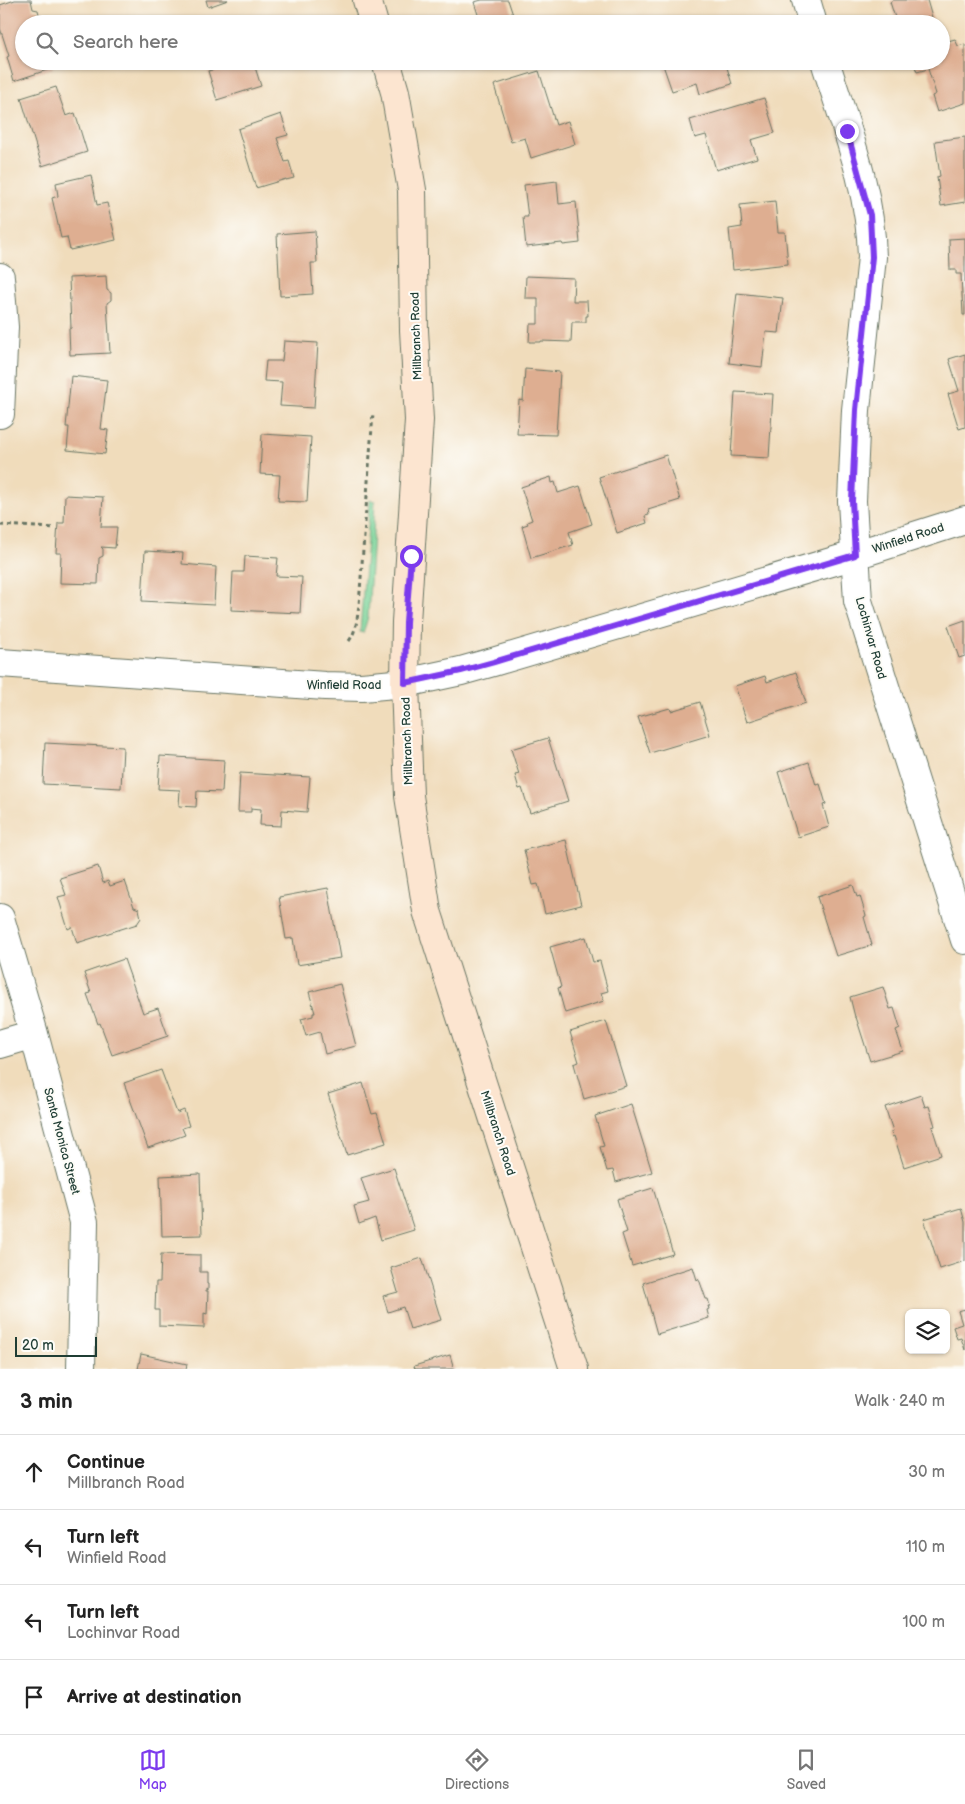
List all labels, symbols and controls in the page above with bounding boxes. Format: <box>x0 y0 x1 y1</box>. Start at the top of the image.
search box <box>15 15 950 70</box>
icon: search <box>33 29 61 57</box>
text: Search here <box>73 31 178 54</box>
route end <box>836 120 859 143</box>
street label: Millbranch Road <box>407 292 426 380</box>
street label: Winfield Road <box>870 520 946 557</box>
route start <box>400 545 423 568</box>
street label: Lochinvar Road <box>852 595 889 681</box>
street label: Winfield Road <box>307 678 381 693</box>
street label: Millbranch Road <box>398 697 417 785</box>
street label: Santa Monica Street <box>40 1086 83 1197</box>
street label: Millbranch Road <box>477 1089 518 1178</box>
map controls <box>905 1309 950 1354</box>
button: layers <box>905 1309 950 1354</box>
scale bar <box>15 1334 98 1357</box>
text: 20 m <box>22 1337 54 1354</box>
text: 3 min <box>20 1389 73 1414</box>
text: Walk · 240 m <box>855 1392 945 1411</box>
text: Continue <box>67 1451 145 1474</box>
icon: ahead <box>20 1458 48 1486</box>
text: 30 m <box>908 1463 945 1482</box>
text: Millbranch Road <box>67 1474 185 1493</box>
text: Turn left <box>67 1526 139 1549</box>
icon: left <box>20 1533 48 1561</box>
text: 110 m <box>906 1538 945 1557</box>
text: Winfield Road <box>67 1549 167 1568</box>
text: Turn left <box>67 1601 139 1624</box>
icon: left <box>20 1608 48 1636</box>
text: 100 m <box>902 1613 945 1632</box>
text: Lochinvar Road <box>67 1624 180 1643</box>
icon: arrive <box>20 1683 48 1711</box>
text: Arrive at destination <box>67 1686 242 1709</box>
tab: Map <box>139 1746 167 1793</box>
tab: Directions <box>445 1746 509 1793</box>
tab: Saved <box>787 1746 826 1793</box>

